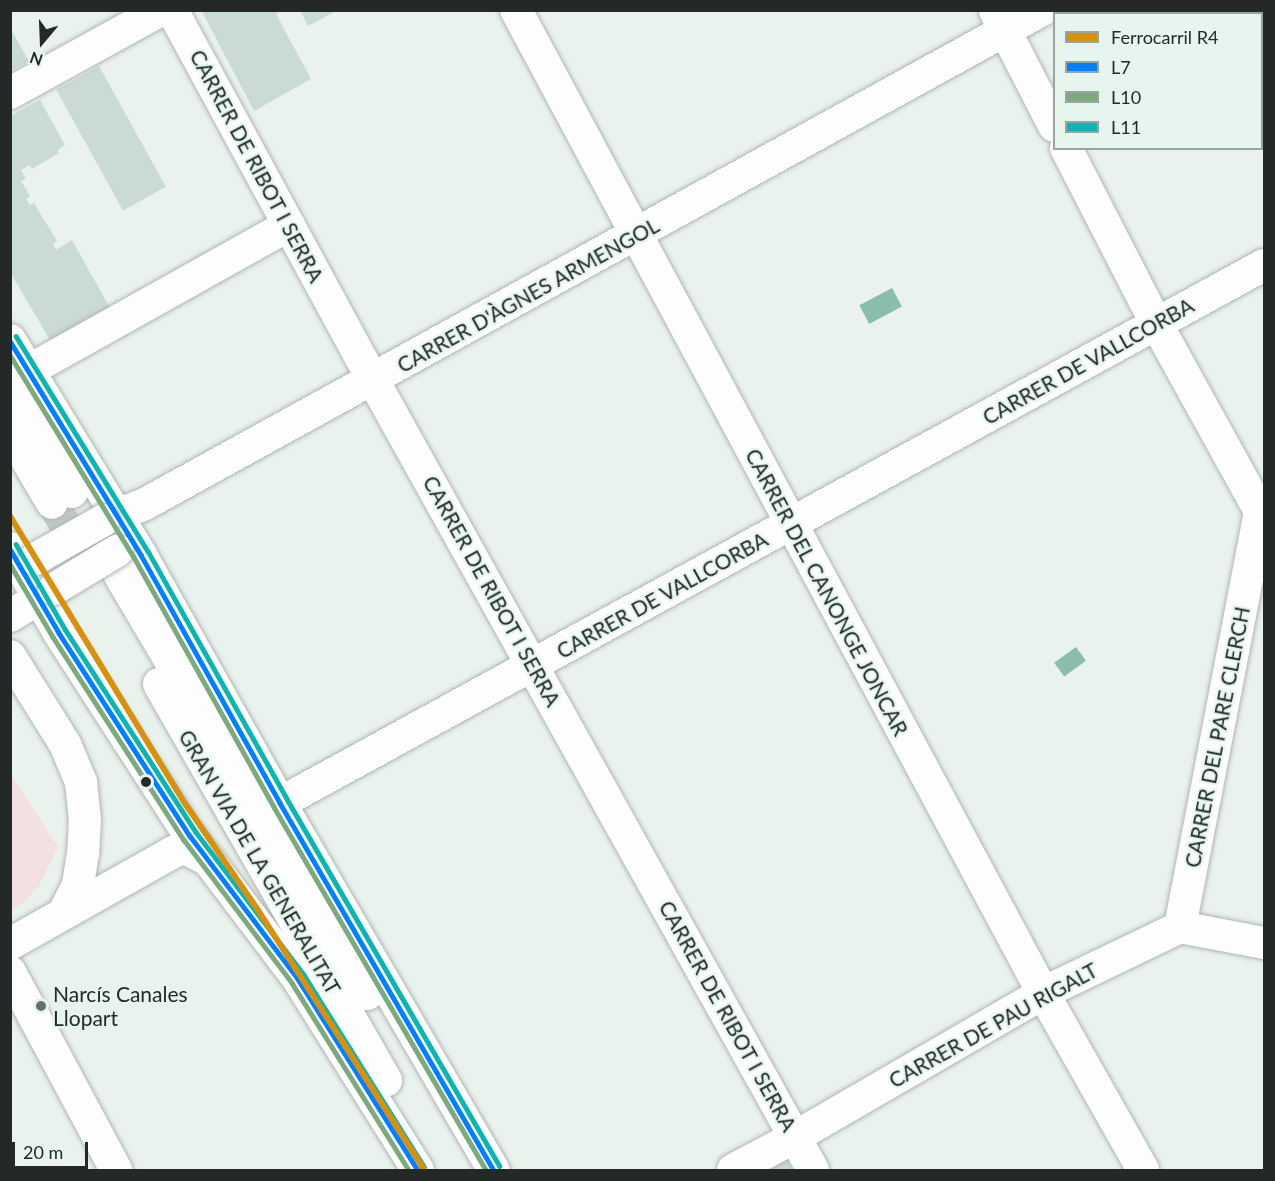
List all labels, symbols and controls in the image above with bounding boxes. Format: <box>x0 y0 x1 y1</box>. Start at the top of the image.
north arrow <box>12 12 72 72</box>
legend <box>1053 12 1263 150</box>
text: Ferrocarril R4 <box>1111 26 1218 48</box>
street label: CARRER DE RIBOT I SERRA <box>185 45 329 287</box>
text: N <box>27 49 45 70</box>
text: L7 <box>1111 56 1131 78</box>
text: L10 <box>1111 86 1141 108</box>
text: L11 <box>1111 116 1141 138</box>
street label: CARRER D'ÀGNES ARMENGOL <box>392 212 664 378</box>
street label: CARRER DE VALLCORBA <box>978 292 1198 430</box>
street label: CARRER DEL CANONGE JONCAR <box>740 444 914 740</box>
street label: CARRER DE RIBOT I SERRA <box>418 471 566 711</box>
street label: CARRER DE VALLCORBA <box>552 526 772 664</box>
street label: CARRER DEL PARE CLERCH <box>1179 604 1255 870</box>
street label: GRAN VIA DE LA GENERALITAT <box>173 724 347 1000</box>
unlabelled marker <box>140 776 152 788</box>
street label: CARRER DE RIBOT I SERRA <box>654 896 802 1136</box>
street label: CARRER DE PAU RIGALT <box>884 957 1102 1093</box>
place label: Narcís Canales Llopart <box>53 981 188 1031</box>
marker: Narcís Canales Llopart <box>34 999 48 1013</box>
scale bar <box>15 1130 92 1168</box>
text: 20 m <box>23 1141 63 1163</box>

